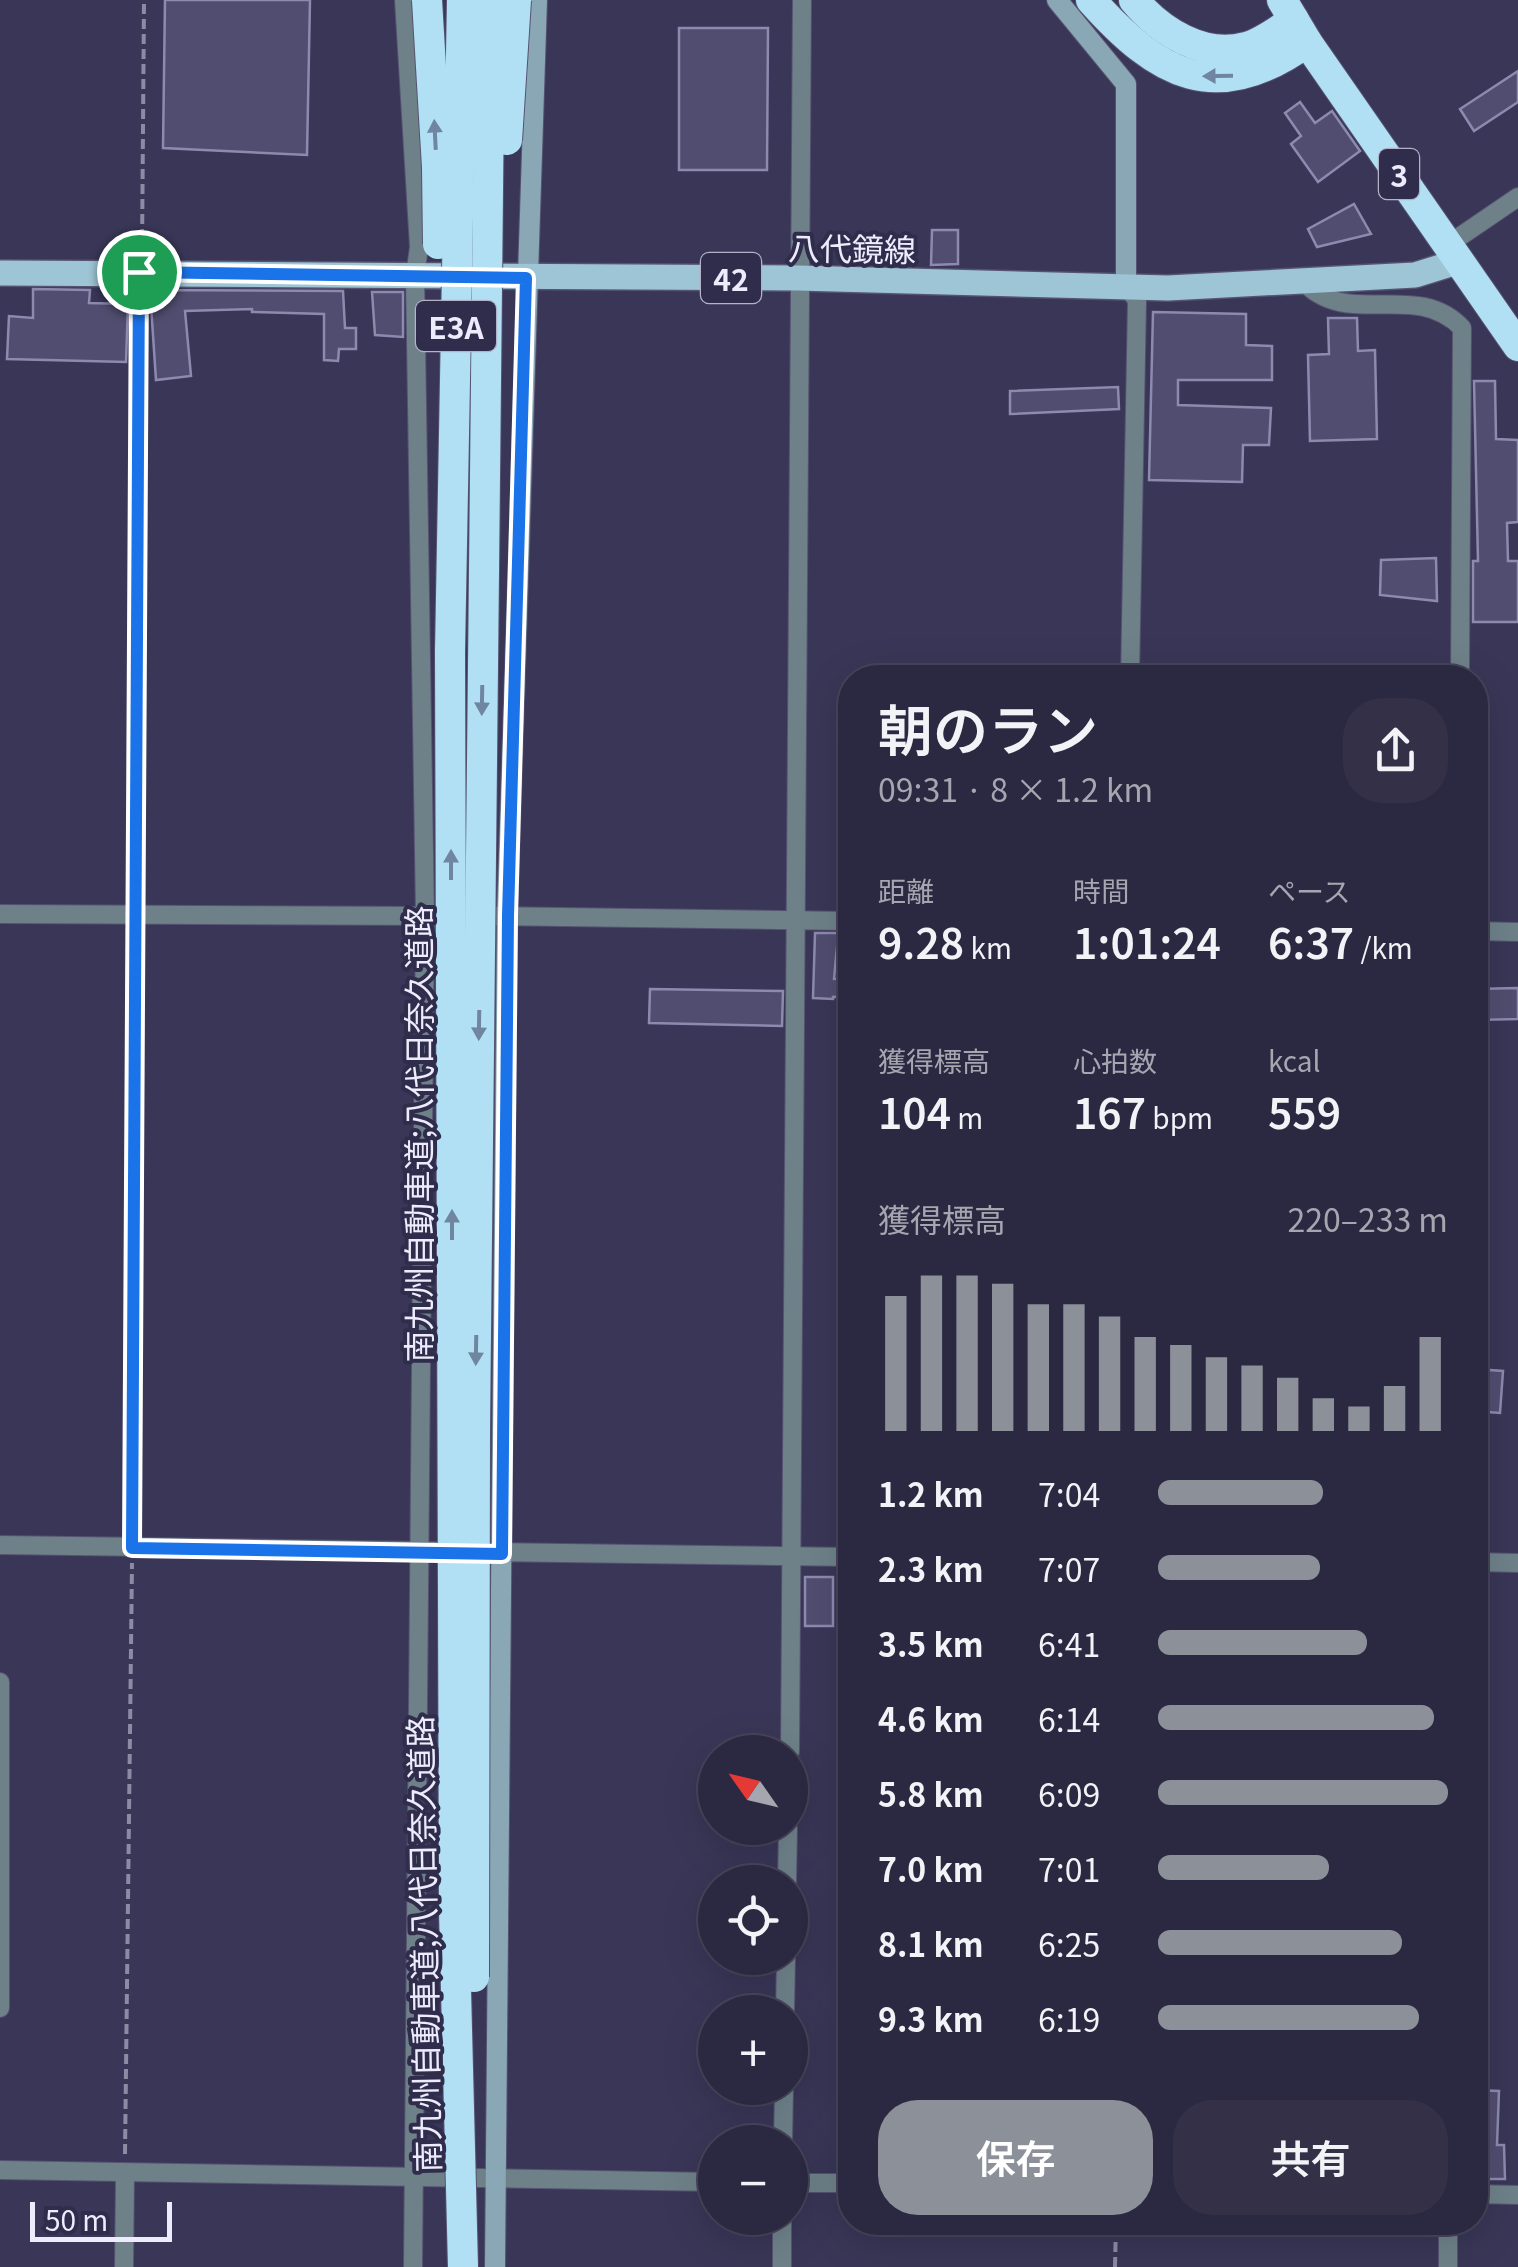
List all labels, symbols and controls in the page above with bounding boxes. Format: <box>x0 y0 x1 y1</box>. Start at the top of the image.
one-way arrow <box>1202 68 1233 84</box>
one-way arrow <box>427 118 443 150</box>
road number: 3 <box>1379 149 1419 199</box>
street label: 八代鏡線 <box>788 223 916 271</box>
pin <box>97 230 182 315</box>
icon: arrive <box>112 245 167 300</box>
road number: 42 <box>701 253 761 303</box>
road number: E3A <box>416 301 496 351</box>
one-way arrow <box>474 684 490 716</box>
text: 朝のラン <box>878 687 1098 767</box>
button: share <box>1343 698 1448 803</box>
text: 09:31 · 8 × 1.2 km <box>878 765 1153 811</box>
one-way arrow <box>443 848 459 880</box>
text: 距離 <box>878 870 934 910</box>
text: 時間 <box>1073 870 1129 910</box>
text: ペース <box>1268 870 1351 910</box>
street label: 南九州自動車道;八代日奈久道路 <box>394 906 440 1362</box>
text: 9.28 <box>878 910 964 971</box>
text: 1:01:24 <box>1073 910 1221 971</box>
text: 6:37 <box>1268 910 1354 971</box>
text: km <box>964 927 1012 967</box>
text: /km <box>1354 927 1413 967</box>
one-way arrow <box>471 1009 487 1041</box>
text: 獲得標高 <box>878 1040 990 1080</box>
text: 心拍数 <box>1073 1040 1157 1080</box>
text: kcal <box>1268 1040 1320 1080</box>
text: 104 <box>878 1080 951 1141</box>
text: 167 <box>1073 1080 1146 1141</box>
text: 559 <box>1268 1080 1341 1141</box>
text: m <box>951 1097 983 1137</box>
text: bpm <box>1146 1097 1213 1137</box>
text: 獲得標高 <box>878 1195 1006 1241</box>
text: 220–233 m <box>1287 1195 1448 1241</box>
one-way arrow <box>444 1208 460 1240</box>
one-way arrow <box>468 1334 484 1366</box>
text: 1.2 km <box>878 1470 984 1516</box>
text: 7:04 <box>1038 1470 1100 1516</box>
text: 2.3 km <box>878 1545 984 1591</box>
text: 7:07 <box>1038 1545 1100 1591</box>
text: 3.5 km <box>878 1620 984 1666</box>
text: 6:41 <box>1038 1620 1100 1666</box>
text: 4.6 km <box>878 1695 984 1741</box>
text: 6:14 <box>1038 1695 1100 1741</box>
street label: 南九州自動車道;八代日奈久道路 <box>395 1715 449 2173</box>
north arrow <box>698 1735 808 1845</box>
map controls <box>698 1735 808 2235</box>
text: 5.8 km <box>878 1770 984 1816</box>
text: 6:09 <box>1038 1770 1100 1816</box>
text: 7.0 km <box>878 1845 984 1891</box>
text: 7:01 <box>1038 1845 1100 1891</box>
button: locate <box>698 1865 808 1975</box>
text: 8.1 km <box>878 1920 984 1966</box>
text: 6:25 <box>1038 1920 1100 1966</box>
button: + <box>698 1995 808 2105</box>
text: 9.3 km <box>878 1995 984 2041</box>
text: 6:19 <box>1038 1995 1100 2041</box>
button: 保存 <box>878 2100 1153 2215</box>
button: 共有 <box>1173 2100 1448 2215</box>
button: − <box>698 2125 808 2235</box>
scale bar <box>30 2197 172 2242</box>
text: 50 m <box>45 2199 108 2239</box>

